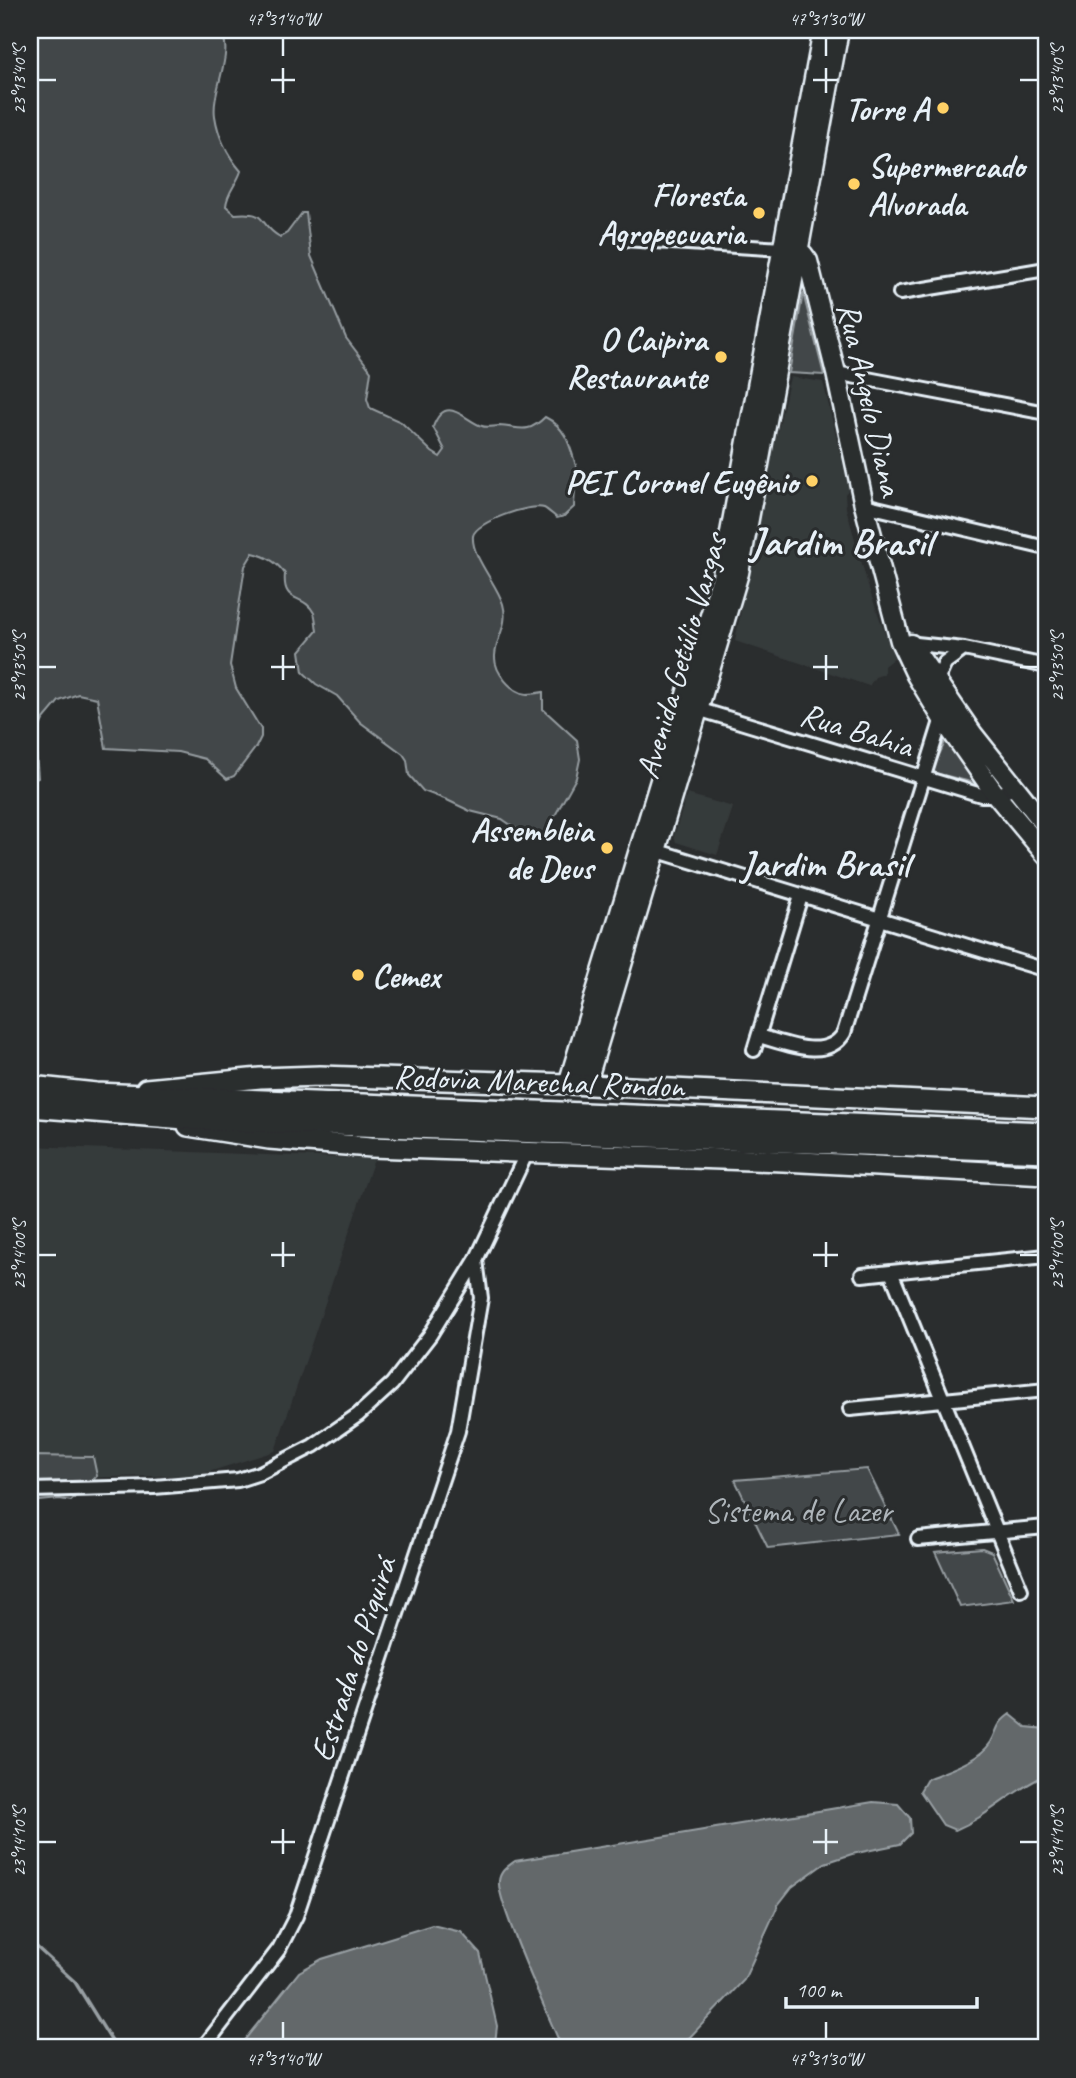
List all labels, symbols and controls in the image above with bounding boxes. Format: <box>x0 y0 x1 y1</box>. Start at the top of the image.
text: 47°31'40"W <box>246 8 323 30</box>
text: 47°31'30"W <box>789 8 866 30</box>
text: 23°13'40"S <box>8 42 30 114</box>
text: 23°13'40"S <box>1046 42 1068 114</box>
place label: Torre A <box>845 88 931 130</box>
marker: Torre A <box>935 100 951 116</box>
place label: Supermercado Alvorada <box>868 145 1028 225</box>
place label: Floresta Agropecuaria <box>598 174 748 254</box>
marker: Supermercado Alvorada <box>846 176 862 192</box>
marker: Floresta Agropecuaria <box>751 205 767 221</box>
street label: Rua Angelo Diana <box>827 299 913 502</box>
place label: O Caipira Restaurante <box>566 318 710 398</box>
marker: O Caipira Restaurante <box>713 349 729 365</box>
place label: PEI Coronel Eugênio <box>565 461 801 503</box>
marker: PEI Coronel Eugênio <box>804 473 820 489</box>
district label: Jardim Brasil <box>747 517 939 567</box>
street label: Avenida Getúlio Vargas <box>626 526 737 784</box>
text: 23°13'50"S <box>8 629 30 701</box>
text: 23°13'50"S <box>1046 629 1068 701</box>
street label: Rua Bahia <box>795 693 920 767</box>
place label: Assembleia de Deus <box>471 809 596 889</box>
marker: Assembleia de Deus <box>599 840 615 856</box>
district label: Jardim Brasil <box>738 840 916 887</box>
place label: Cemex <box>372 955 443 997</box>
marker: Cemex <box>350 967 366 983</box>
street label: Rodovia Marechal Rondon <box>393 1055 687 1107</box>
text: 23°14'00"S <box>8 1217 30 1289</box>
text: 23°14'00"S <box>1046 1217 1068 1289</box>
park label: Sistema de Lazer <box>704 1490 895 1532</box>
street label: Estrada do Piquirá <box>300 1549 407 1766</box>
text: 23°14'10"S <box>8 1804 30 1876</box>
text: 23°14'10"S <box>1046 1804 1068 1876</box>
scale bar <box>786 1966 976 2010</box>
text: 100 m <box>796 1977 843 2003</box>
text: 47°31'40"W <box>246 2048 323 2070</box>
text: 47°31'30"W <box>789 2048 866 2070</box>

